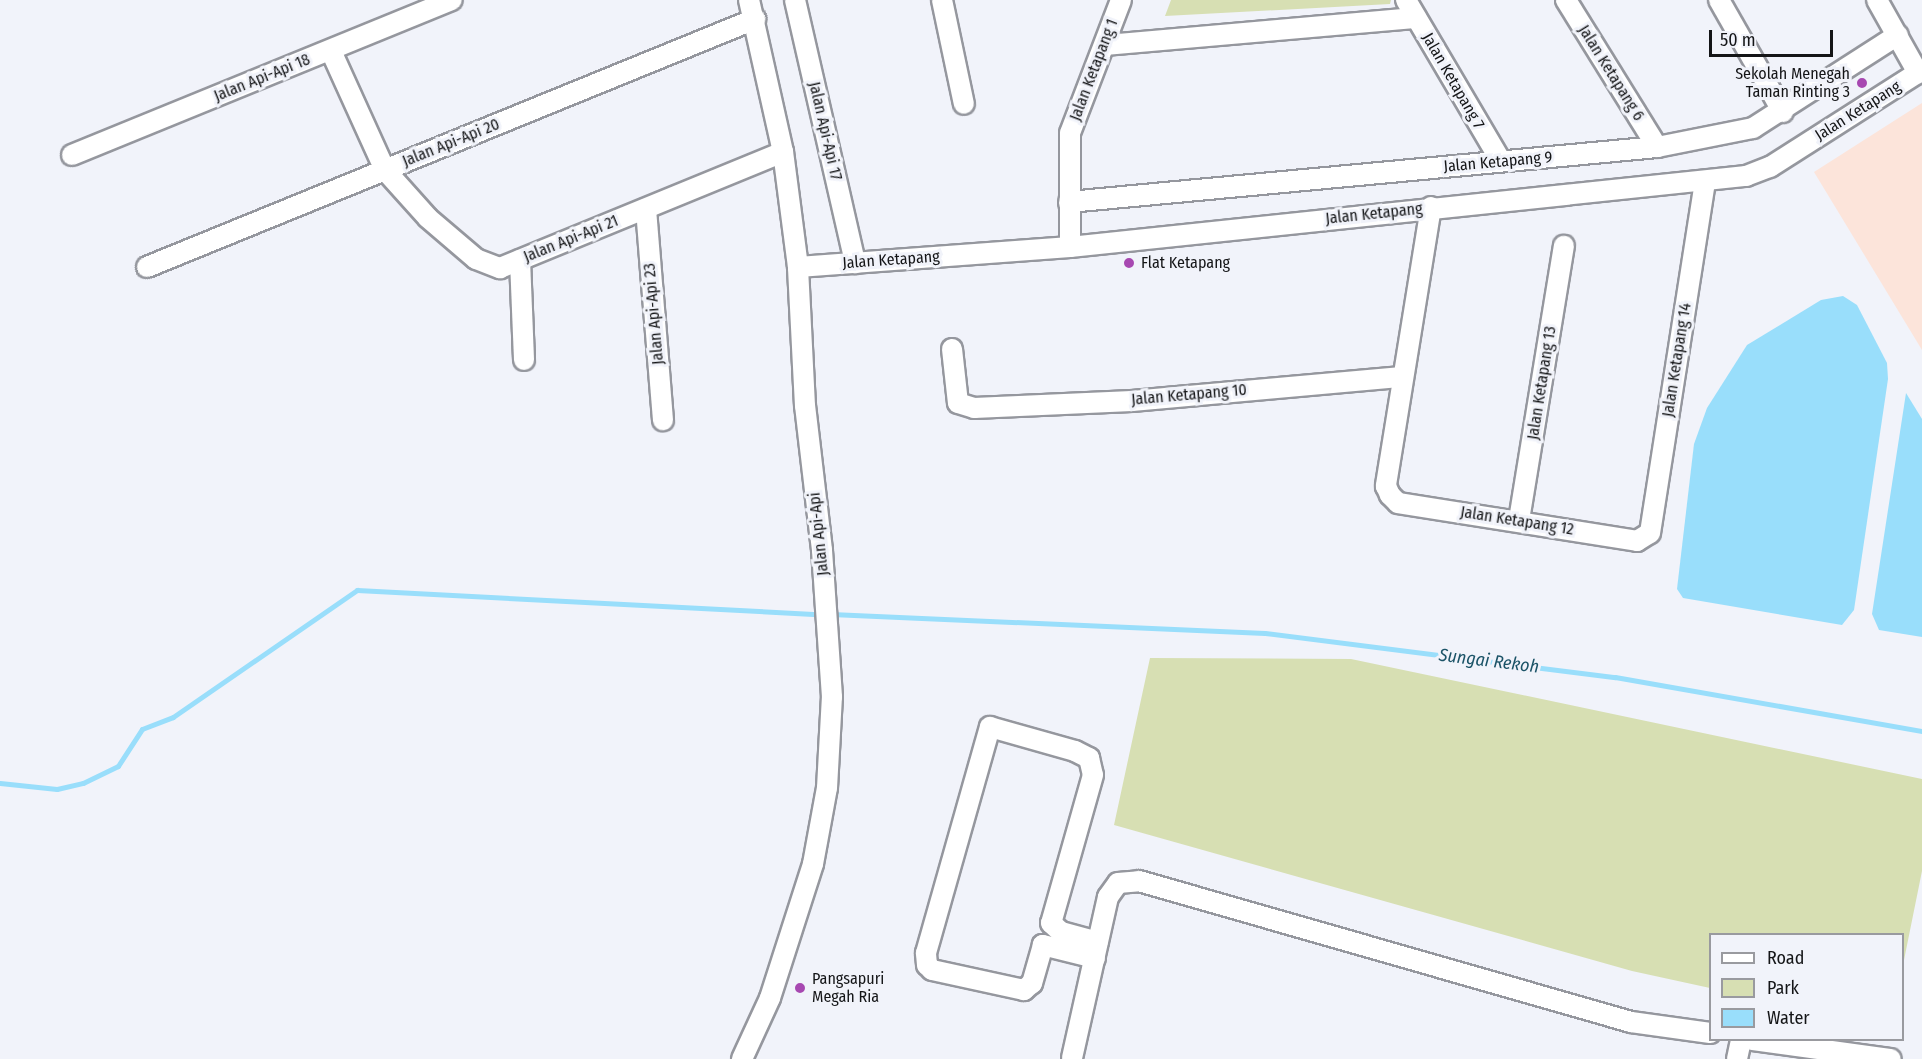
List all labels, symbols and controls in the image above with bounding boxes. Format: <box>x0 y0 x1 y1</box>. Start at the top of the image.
street label: Jalan Ketapang 1 <box>1066 16 1122 124</box>
scale bar <box>1712 18 1836 56</box>
street label: Jalan Ketapang 6 <box>1574 22 1648 124</box>
text: 50 m <box>1720 29 1756 51</box>
street label: Jalan Ketapang 7 <box>1418 30 1488 132</box>
street label: Jalan Api-Api 18 <box>211 50 313 106</box>
place label: Sekolah Menegah Taman Rinting 3 <box>1735 64 1850 102</box>
marker: Sekolah Menegah Taman Rinting 3 <box>1855 76 1869 90</box>
street label: Jalan Ketapang <box>1812 77 1904 145</box>
street label: Jalan Api-Api 17 <box>804 80 846 182</box>
street label: Jalan Api-Api 20 <box>400 115 502 171</box>
street label: Jalan Ketapang 9 <box>1443 148 1553 176</box>
street label: Jalan Ketapang <box>1325 199 1423 229</box>
street label: Jalan Api-Api 21 <box>521 211 621 267</box>
street label: Jalan Ketapang <box>842 247 940 273</box>
place label: Flat Ketapang <box>1141 253 1230 273</box>
marker: Flat Ketapang <box>1122 256 1136 270</box>
street label: Jalan Api-Api 23 <box>640 262 668 366</box>
street label: Jalan Ketapang 14 <box>1659 302 1695 418</box>
street label: Jalan Ketapang 13 <box>1524 325 1560 441</box>
street label: Jalan Ketapang 10 <box>1130 380 1248 410</box>
street label: Jalan Api-Api <box>805 491 833 577</box>
street label: Jalan Ketapang 12 <box>1459 503 1575 539</box>
water label: Sungai Rekoh <box>1438 644 1540 678</box>
legend <box>1709 933 1904 1041</box>
text: Road <box>1767 947 1804 969</box>
place label: Pangsapuri Megah Ria <box>812 969 884 1007</box>
text: Park <box>1767 977 1799 999</box>
marker: Pangsapuri Megah Ria <box>793 981 807 995</box>
text: Water <box>1767 1007 1810 1029</box>

